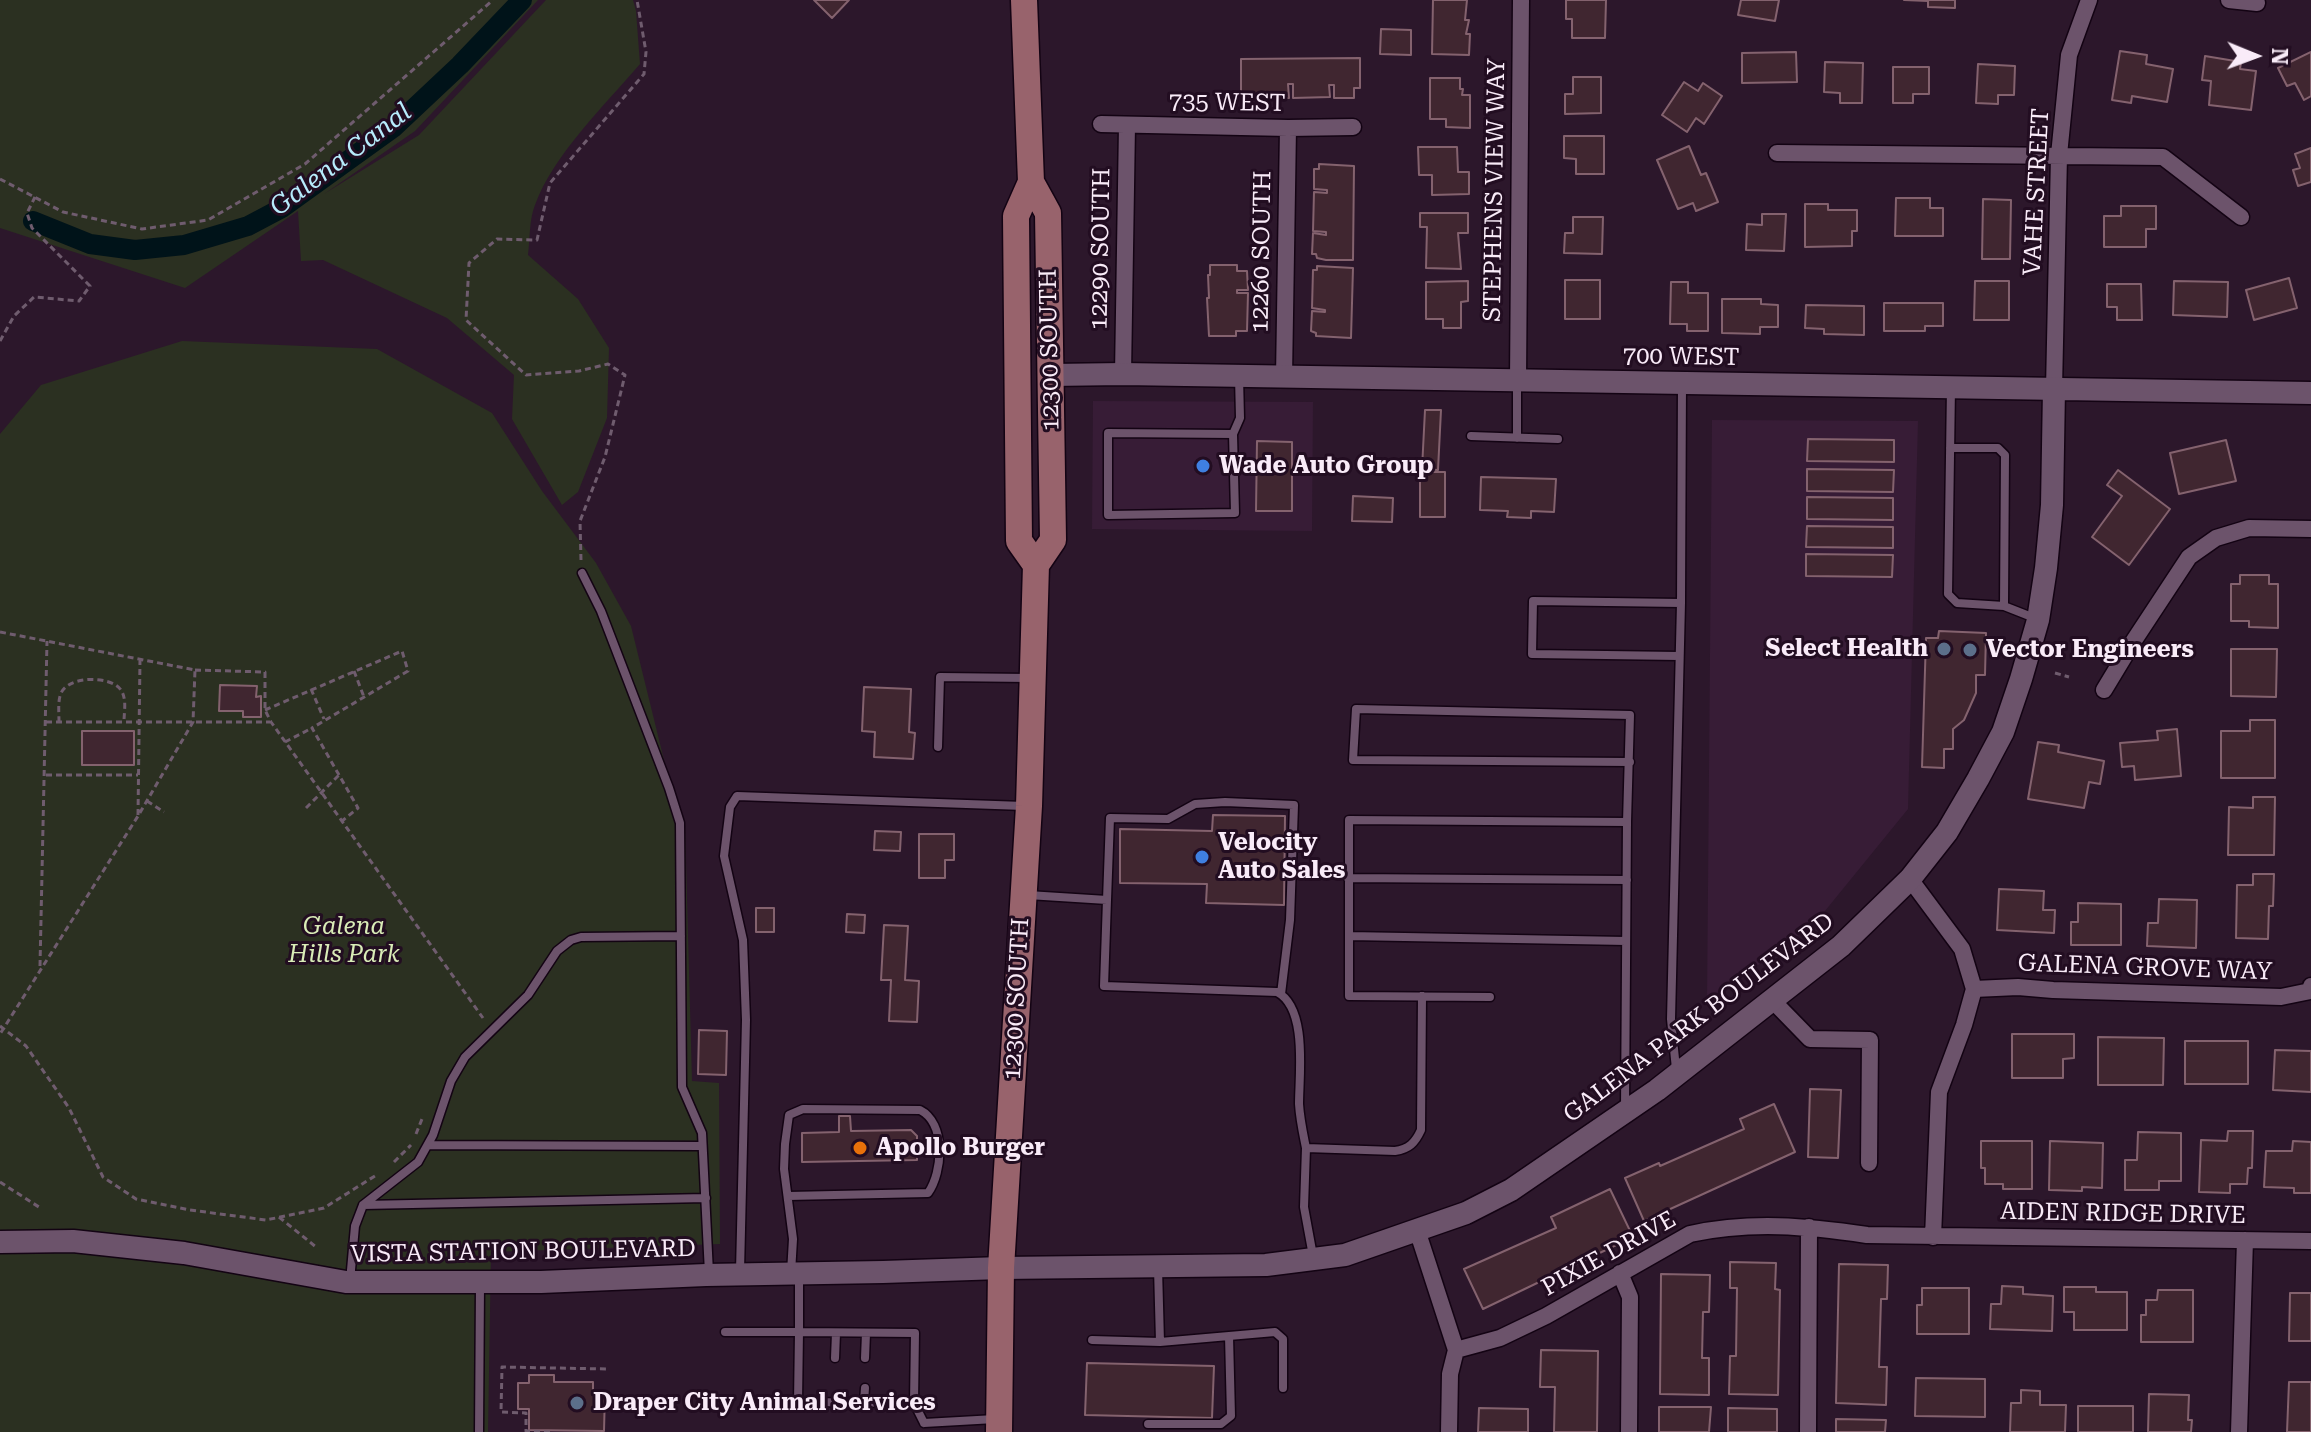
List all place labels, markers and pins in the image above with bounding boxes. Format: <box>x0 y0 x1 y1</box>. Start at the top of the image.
place label: Wade Auto Group <box>1219 452 1433 480</box>
marker: Wade Auto Group <box>1194 457 1212 475</box>
place label: Select Health <box>1765 635 1928 663</box>
place label: Vector Engineers <box>1986 636 2194 664</box>
marker: Select Health <box>1935 640 1953 658</box>
marker: Vector Engineers <box>1961 641 1979 659</box>
place label: Velocity Auto Sales <box>1218 829 1345 885</box>
marker: Velocity Auto Sales <box>1193 848 1211 866</box>
place label: Apollo Burger <box>876 1134 1045 1162</box>
marker: Apollo Burger <box>851 1139 869 1157</box>
place label: Draper City Animal Services <box>593 1389 936 1417</box>
marker: Draper City Animal Services <box>568 1394 586 1412</box>

